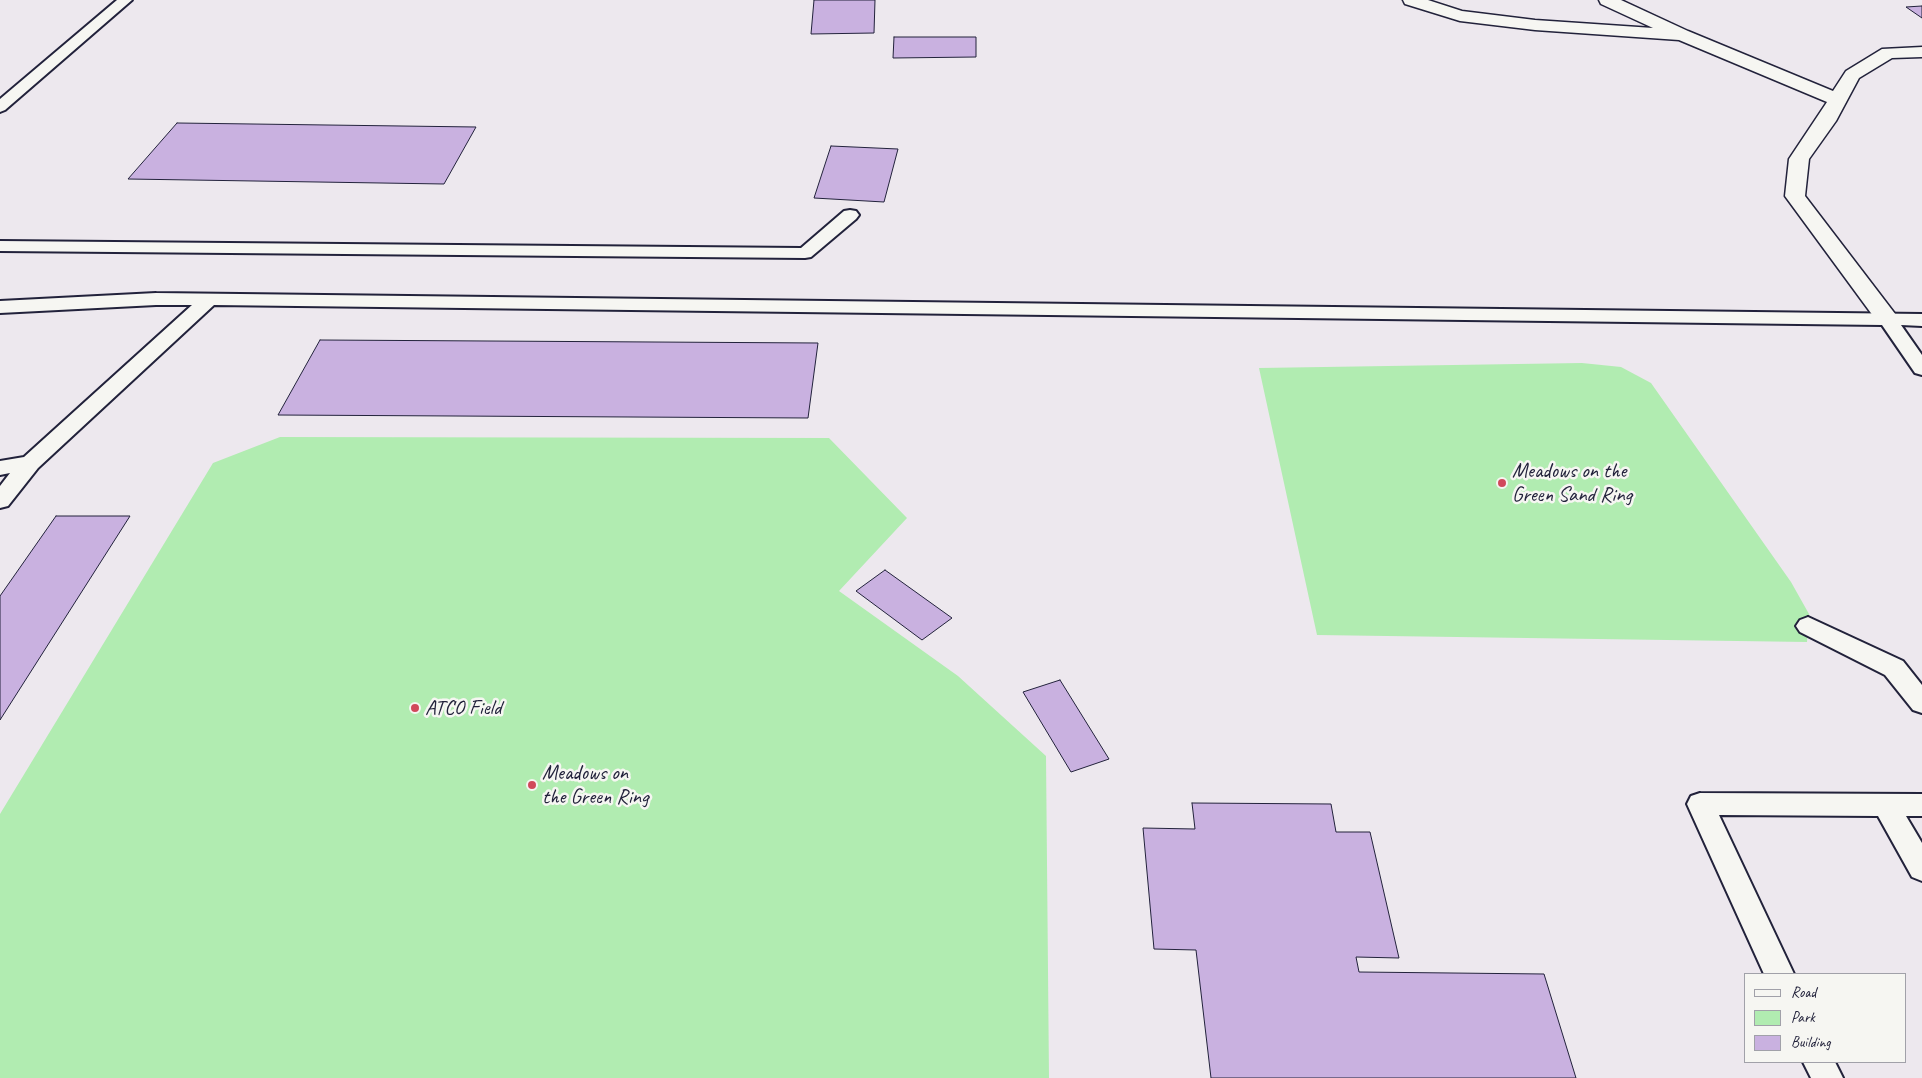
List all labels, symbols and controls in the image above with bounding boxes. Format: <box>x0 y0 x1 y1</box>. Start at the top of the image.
place label: Meadows on the Green Sand Ring <box>1512 458 1632 508</box>
marker: Meadows on the Green Sand Ring <box>1496 477 1508 489</box>
place label: ATCO Field <box>425 695 501 721</box>
marker: ATCO Field <box>409 702 421 714</box>
place label: Meadows on the Green Ring <box>542 760 648 810</box>
marker: Meadows on the Green Ring <box>526 779 538 791</box>
legend <box>1744 973 1907 1063</box>
text: Road <box>1791 983 1816 1002</box>
text: Park <box>1791 1008 1815 1027</box>
text: Building <box>1791 1033 1830 1052</box>

